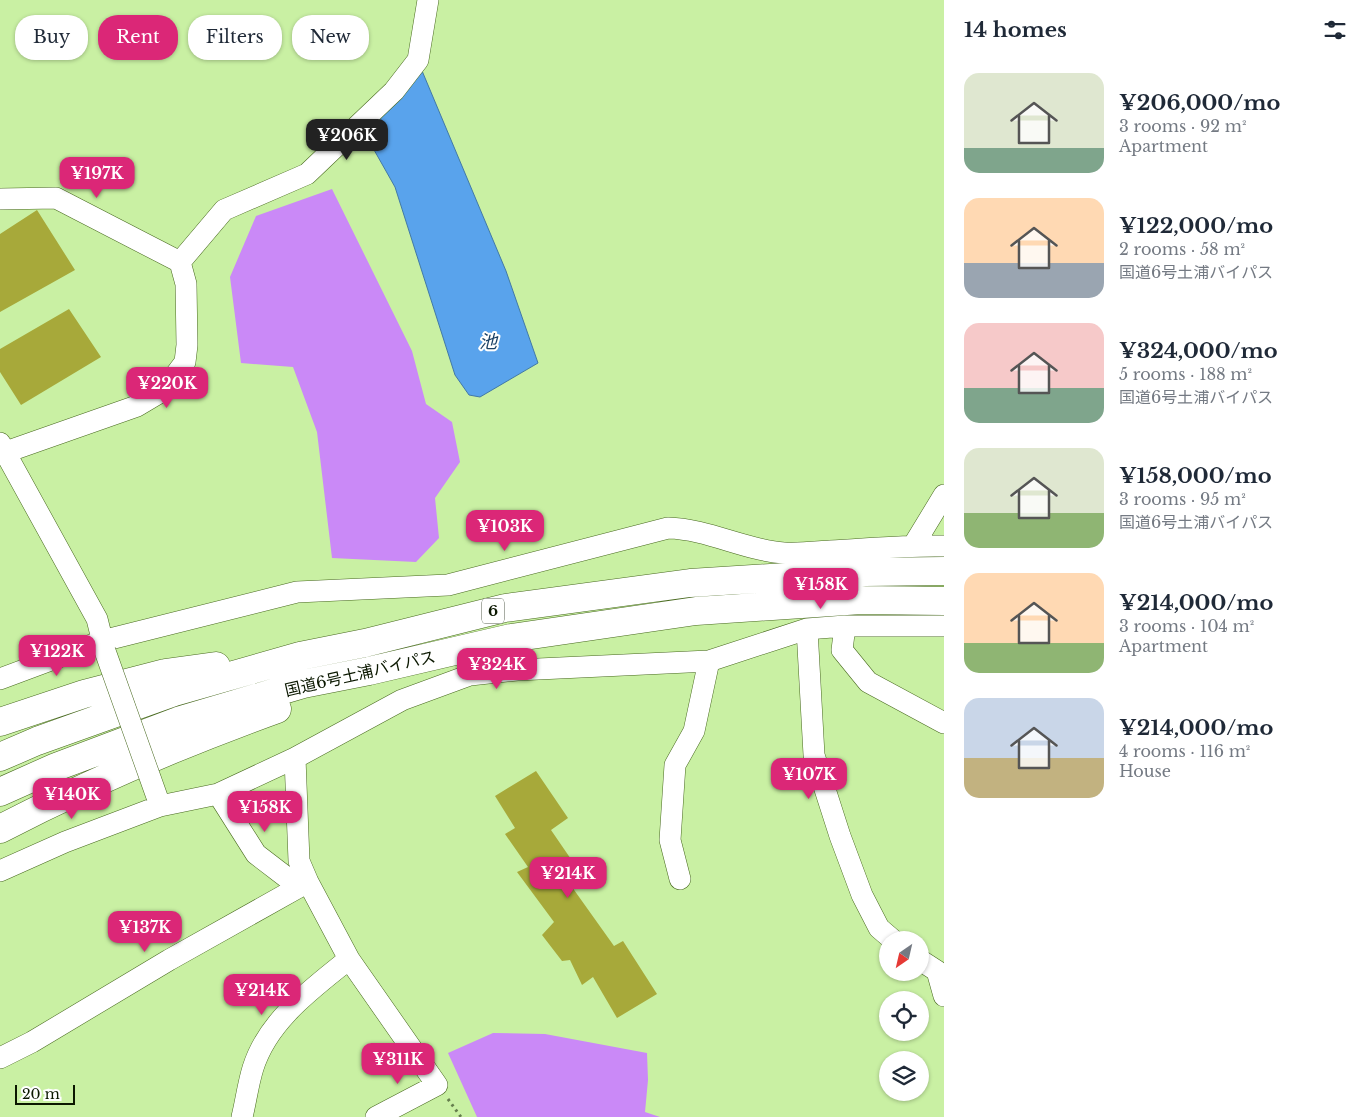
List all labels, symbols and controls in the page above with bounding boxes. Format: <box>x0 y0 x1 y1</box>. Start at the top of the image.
chip: Buy <box>15 15 88 60</box>
chip: Rent <box>98 15 178 60</box>
chip: Filters <box>188 15 282 60</box>
chip: New <box>292 15 369 60</box>
icon: filters <box>1321 16 1349 44</box>
text: 14 homes <box>964 17 1067 43</box>
text: ¥206,000/mo <box>1119 90 1280 116</box>
icon: home <box>1004 93 1064 153</box>
text: 3 rooms · 92 m² <box>1119 116 1246 136</box>
pin: ¥206K <box>312 119 382 161</box>
text: ¥206K <box>317 125 377 145</box>
text: Apartment <box>1119 136 1208 156</box>
pin: ¥197K <box>62 156 132 199</box>
text: ¥197K <box>71 163 123 183</box>
text: ¥122,000/mo <box>1119 213 1273 239</box>
icon: home <box>1004 218 1064 278</box>
text: 2 rooms · 58 m² <box>1119 239 1245 259</box>
text: 国道6号土浦バイパス <box>1119 262 1273 282</box>
water label: 池 <box>479 331 499 353</box>
text: ¥324,000/mo <box>1119 338 1278 364</box>
icon: home <box>1004 343 1064 403</box>
text: 5 rooms · 188 m² <box>1119 364 1252 384</box>
pin: ¥220K <box>132 366 202 409</box>
text: ¥220K <box>137 373 197 393</box>
text: 国道6号土浦バイパス <box>1119 387 1273 407</box>
text: ¥158,000/mo <box>1119 463 1272 489</box>
icon: home <box>1004 468 1064 528</box>
text: 3 rooms · 95 m² <box>1119 489 1246 509</box>
pin: ¥103K <box>470 510 540 552</box>
text: 国道6号土浦バイパス <box>1119 512 1273 532</box>
text: ¥103K <box>477 516 533 536</box>
pin: ¥158K <box>786 568 856 610</box>
text: ¥158K <box>794 574 848 594</box>
text: ¥214,000/mo <box>1119 590 1273 616</box>
icon: home <box>1004 593 1064 653</box>
road number: 6 <box>482 598 504 624</box>
text: 3 rooms · 104 m² <box>1119 616 1254 636</box>
pin: ¥122K <box>22 634 92 677</box>
text: Apartment <box>1119 636 1208 656</box>
text: ¥122K <box>30 641 84 661</box>
street label: 国道6号土浦バイパス <box>283 646 437 700</box>
pin: ¥324K <box>462 648 532 690</box>
text: ¥324K <box>468 654 526 674</box>
text: ¥214,000/mo <box>1119 715 1273 741</box>
icon: home <box>1004 718 1064 778</box>
text: 4 rooms · 116 m² <box>1119 741 1250 761</box>
pin: ¥107K <box>774 758 844 800</box>
text: House <box>1119 761 1171 781</box>
text: ¥107K <box>782 764 836 784</box>
pin: ¥140K <box>37 778 107 820</box>
text: ¥140K <box>44 784 100 804</box>
pin: ¥158K <box>230 790 300 833</box>
text: ¥158K <box>238 797 292 817</box>
pin: ¥214K <box>533 856 603 899</box>
text: ¥214K <box>541 863 595 883</box>
pin: ¥137K <box>110 910 180 953</box>
text: ¥137K <box>119 917 171 937</box>
north arrow <box>879 931 929 981</box>
map controls <box>879 931 929 1101</box>
pin: ¥214K <box>227 974 297 1016</box>
text: ¥214K <box>235 980 289 1000</box>
button: locate <box>879 991 929 1041</box>
pin: ¥311K <box>363 1042 433 1085</box>
text: ¥311K <box>373 1049 423 1069</box>
button: layers <box>879 1051 929 1101</box>
scale bar <box>15 1082 75 1105</box>
text: 20 m <box>22 1085 60 1103</box>

